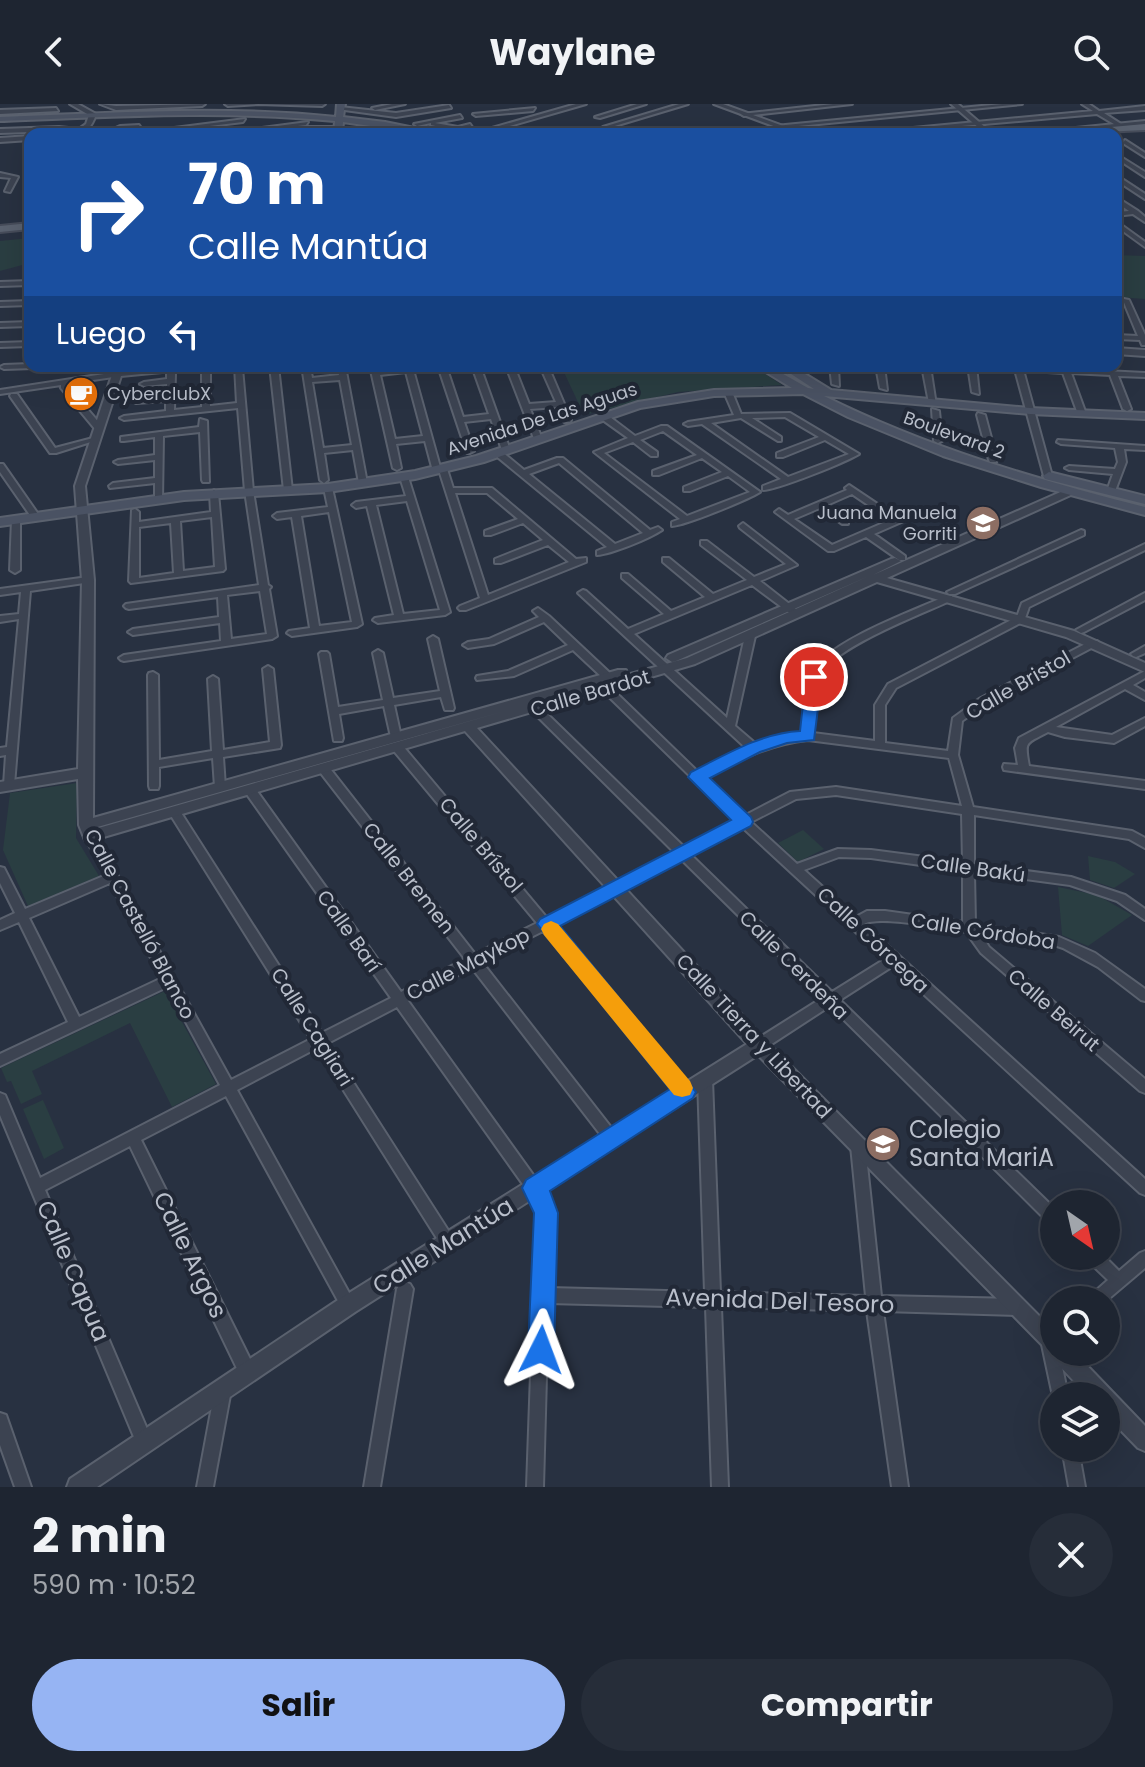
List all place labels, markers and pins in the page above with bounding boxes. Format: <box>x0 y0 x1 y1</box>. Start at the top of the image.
cafe icon: CyberclubX <box>62 375 100 413</box>
place label: CyberclubX <box>107 381 211 406</box>
place label: Juana Manuela Gorriti <box>817 500 957 546</box>
school or university icon: Juana Manuela Gorriti <box>964 504 1002 542</box>
pin <box>780 643 848 711</box>
place label: Colegio Santa MariA <box>909 1113 1054 1174</box>
school or university icon: Colegio Santa MariA <box>864 1125 902 1163</box>

